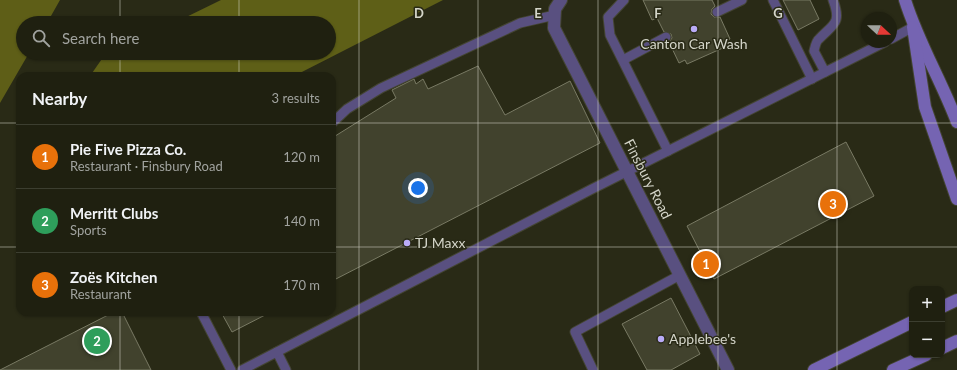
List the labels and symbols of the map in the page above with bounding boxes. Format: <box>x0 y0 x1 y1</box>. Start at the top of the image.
text: D <box>414 5 424 21</box>
text: E <box>534 5 542 21</box>
text: F <box>654 5 662 21</box>
text: G <box>773 5 783 21</box>
north arrow <box>861 12 897 48</box>
marker: Canton Car Wash <box>689 24 699 34</box>
place label: Canton Car Wash <box>640 35 748 52</box>
street label: Finsbury Road <box>621 136 676 222</box>
your location <box>408 178 428 198</box>
pin: 3 <box>820 189 846 219</box>
place label: TJ Maxx <box>415 234 466 251</box>
marker: TJ Maxx <box>402 238 412 248</box>
pin: 1 <box>693 249 719 279</box>
pin: 2 <box>84 326 110 356</box>
place label: Applebee's <box>669 330 736 347</box>
marker: Applebee's <box>656 334 666 344</box>

